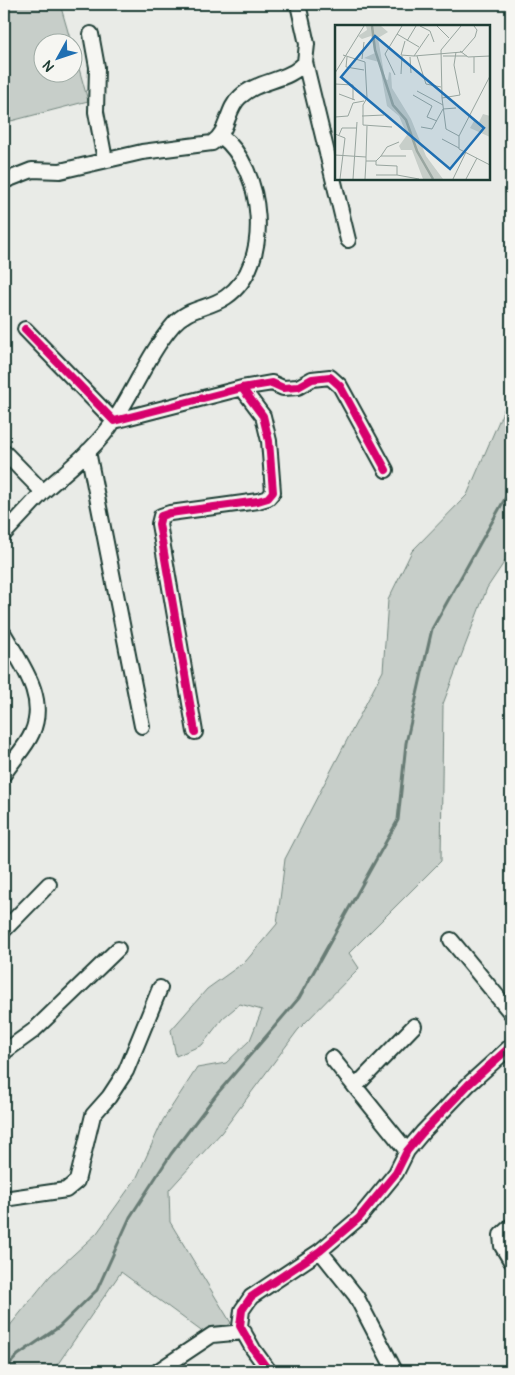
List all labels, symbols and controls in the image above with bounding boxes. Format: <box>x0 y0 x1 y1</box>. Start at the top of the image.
inset map <box>335 25 490 180</box>
north arrow <box>32 32 82 82</box>
text: N <box>39 57 58 75</box>

